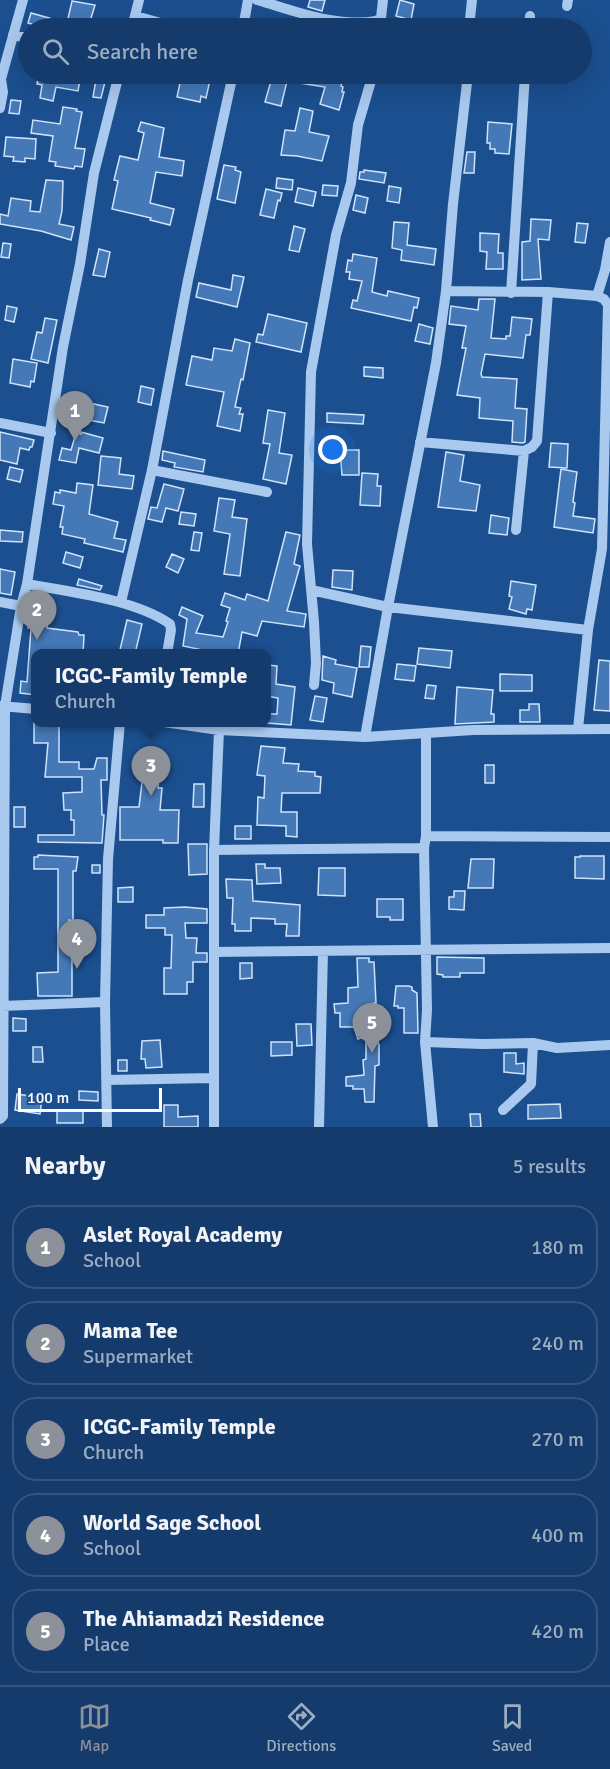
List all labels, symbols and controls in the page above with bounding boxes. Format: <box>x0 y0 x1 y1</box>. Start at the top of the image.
search box <box>18 18 592 84</box>
icon: search <box>39 35 72 68</box>
text: Search here <box>87 38 198 65</box>
pin: 1 <box>56 392 94 441</box>
your location <box>318 435 347 464</box>
pin: 2 <box>18 590 57 640</box>
popup <box>31 649 271 727</box>
text: ICGC-Family Temple <box>55 662 247 689</box>
text: Church <box>55 689 116 714</box>
pin: 3 <box>132 746 170 796</box>
pin: 4 <box>58 920 97 969</box>
pin: 5 <box>352 1004 392 1053</box>
scale bar <box>18 1085 162 1112</box>
text: 100 m <box>27 1088 69 1108</box>
text: Nearby <box>24 1150 105 1182</box>
text: 5 results <box>513 1154 586 1179</box>
text: Aslet Royal Academy <box>83 1221 282 1248</box>
text: 1 <box>40 1235 51 1260</box>
text: 180 m <box>531 1235 584 1260</box>
text: School <box>83 1248 141 1273</box>
text: Mama Tee <box>83 1317 178 1344</box>
text: 2 <box>40 1331 51 1356</box>
text: 240 m <box>531 1331 584 1356</box>
text: Supermarket <box>83 1344 193 1369</box>
text: ICGC-Family Temple <box>83 1413 276 1440</box>
text: 3 <box>40 1427 51 1452</box>
text: 270 m <box>531 1427 584 1452</box>
text: Church <box>83 1440 144 1465</box>
text: World Sage School <box>83 1509 261 1536</box>
text: 4 <box>40 1523 51 1548</box>
text: 400 m <box>531 1523 584 1548</box>
text: School <box>83 1536 141 1561</box>
text: The Ahiamadzi Residence <box>83 1605 324 1632</box>
text: 5 <box>40 1619 51 1644</box>
text: 420 m <box>531 1619 584 1644</box>
text: Place <box>83 1632 130 1657</box>
tab: Map <box>78 1700 111 1756</box>
tab: Directions <box>266 1700 336 1756</box>
tab: Saved <box>492 1700 532 1756</box>

